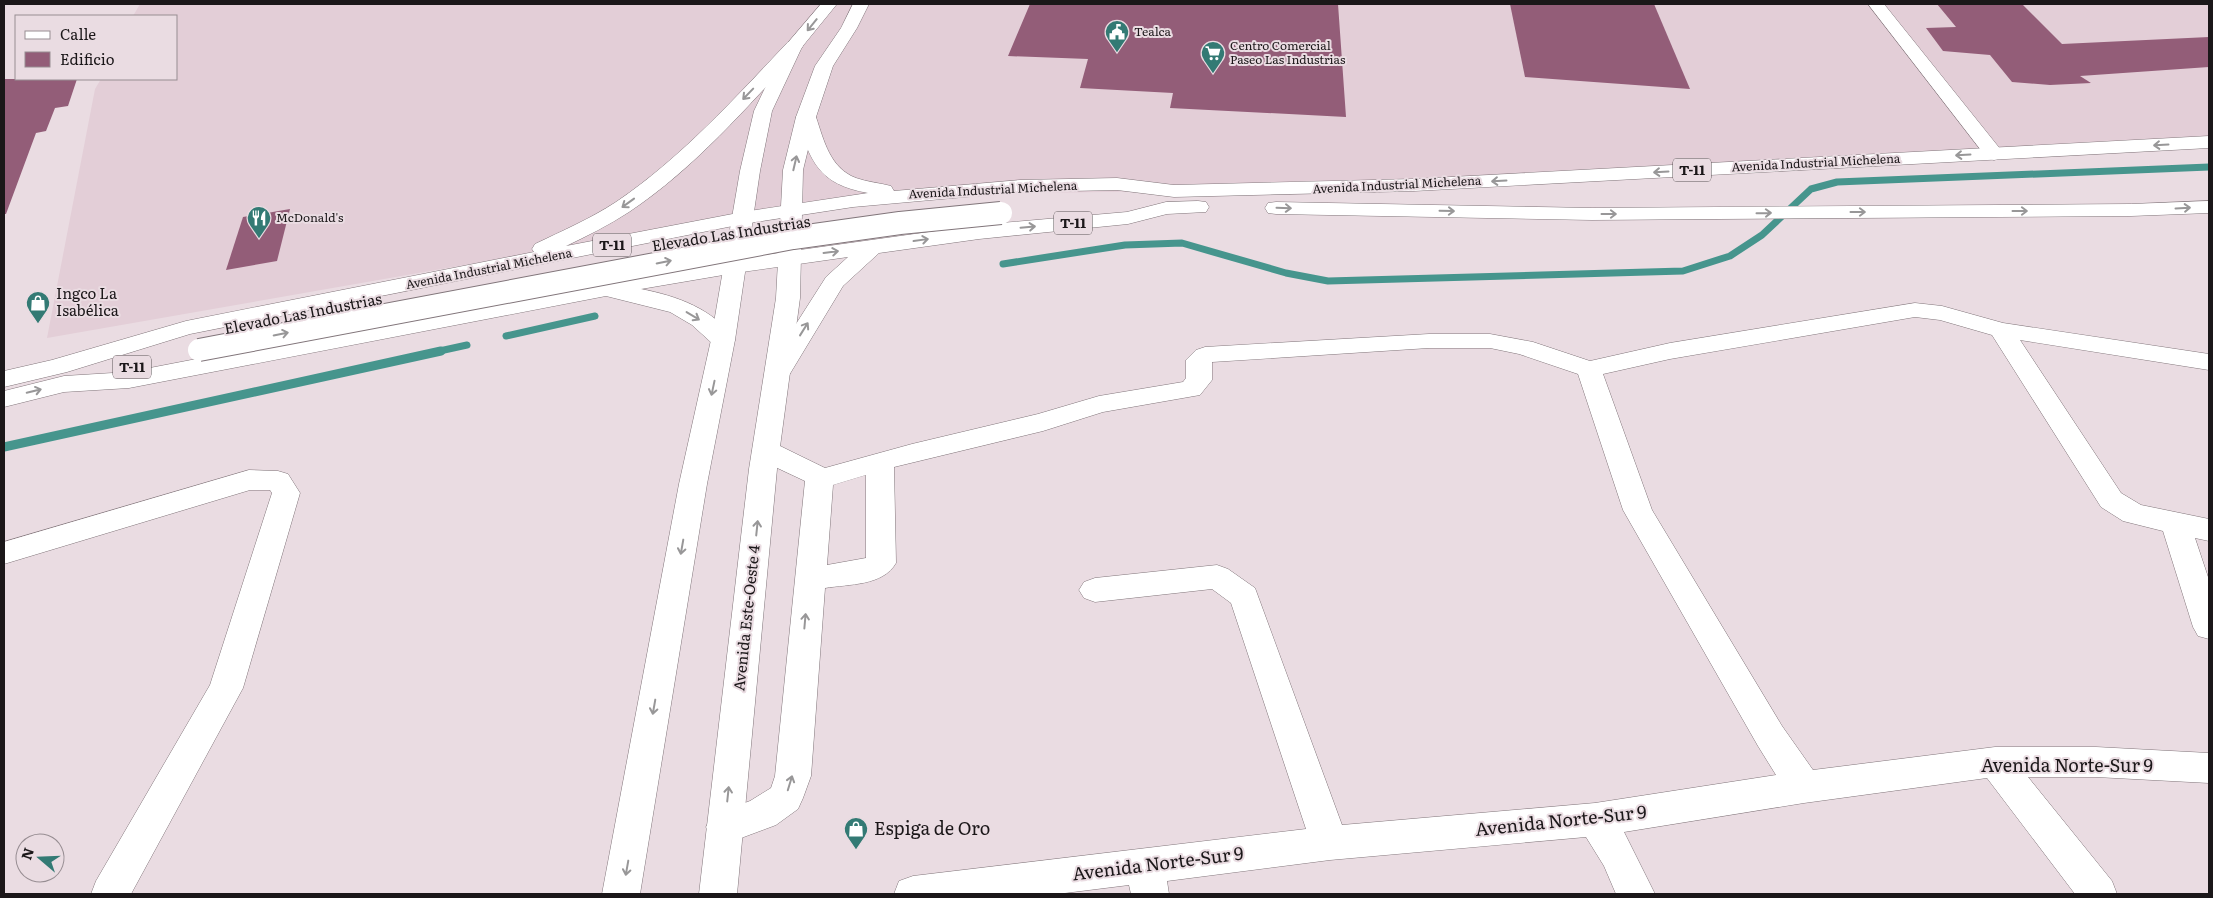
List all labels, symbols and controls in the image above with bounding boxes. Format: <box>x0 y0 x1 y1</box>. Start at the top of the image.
legend <box>15 15 178 80</box>
one-way arrow <box>806 18 817 31</box>
public building icon: Tealca <box>1104 19 1130 53</box>
text: Calle <box>60 22 96 45</box>
place label: Tealca <box>1134 22 1172 40</box>
place label: Centro Comercial Paseo Las Industrias <box>1230 36 1346 68</box>
supermarket icon: Centro Comercial Paseo Las Industrias <box>1200 40 1226 74</box>
text: Edificio <box>60 47 115 70</box>
one-way arrow <box>742 88 754 100</box>
one-way arrow <box>2153 140 2169 150</box>
street label: Avenida Industrial Michelena <box>1731 149 1901 175</box>
one-way arrow <box>1956 151 1972 160</box>
one-way arrow <box>791 155 800 171</box>
road number: T-11 <box>1673 158 1711 182</box>
one-way arrow <box>1654 167 1670 176</box>
street label: Avenida Industrial Michelena <box>1312 171 1482 197</box>
street label: Avenida Industrial Michelena <box>908 176 1078 202</box>
one-way arrow <box>1491 176 1507 185</box>
one-way arrow <box>621 198 635 208</box>
one-way arrow <box>1276 203 1292 213</box>
one-way arrow <box>2175 203 2191 212</box>
restaurant icon: McDonald's <box>246 205 272 239</box>
one-way arrow <box>1438 206 1455 216</box>
one-way arrow <box>2012 206 2028 216</box>
one-way arrow <box>1850 207 1866 217</box>
place label: McDonald's <box>276 208 344 226</box>
one-way arrow <box>1756 208 1772 218</box>
street label: Elevado Las Industrias <box>650 209 812 256</box>
one-way arrow <box>1601 209 1617 219</box>
road number: T-11 <box>1054 212 1092 234</box>
one-way arrow <box>1020 222 1036 232</box>
road number: T-11 <box>593 234 631 256</box>
one-way arrow <box>912 235 928 245</box>
street label: Avenida Industrial Michelena <box>404 243 574 293</box>
one-way arrow <box>823 247 839 257</box>
one-way arrow <box>656 256 672 266</box>
place label: Ingco La Isabélica <box>56 281 120 321</box>
street label: Elevado Las Industrias <box>222 286 384 339</box>
shop icon: Ingco La Isabélica <box>25 290 51 324</box>
one-way arrow <box>686 311 701 321</box>
one-way arrow <box>800 323 810 337</box>
one-way arrow <box>273 329 289 339</box>
road number: T-11 <box>113 356 151 378</box>
one-way arrow <box>708 379 717 395</box>
one-way arrow <box>25 386 41 395</box>
one-way arrow <box>752 520 762 536</box>
one-way arrow <box>677 539 687 555</box>
street label: Avenida Este-Oeste 4 <box>726 544 765 692</box>
one-way arrow <box>801 613 810 629</box>
one-way arrow <box>649 699 659 715</box>
street label: Avenida Norte-Sur 9 <box>1981 751 2153 778</box>
one-way arrow <box>786 775 796 791</box>
one-way arrow <box>723 786 733 802</box>
street label: Avenida Norte-Sur 9 <box>1474 797 1648 842</box>
place label: Espiga de Oro <box>874 814 990 841</box>
shop icon: Espiga de Oro <box>843 816 869 850</box>
north arrow <box>15 833 65 883</box>
street label: Avenida Norte-Sur 9 <box>1071 839 1245 886</box>
text: N <box>15 844 38 862</box>
one-way arrow <box>621 859 631 875</box>

